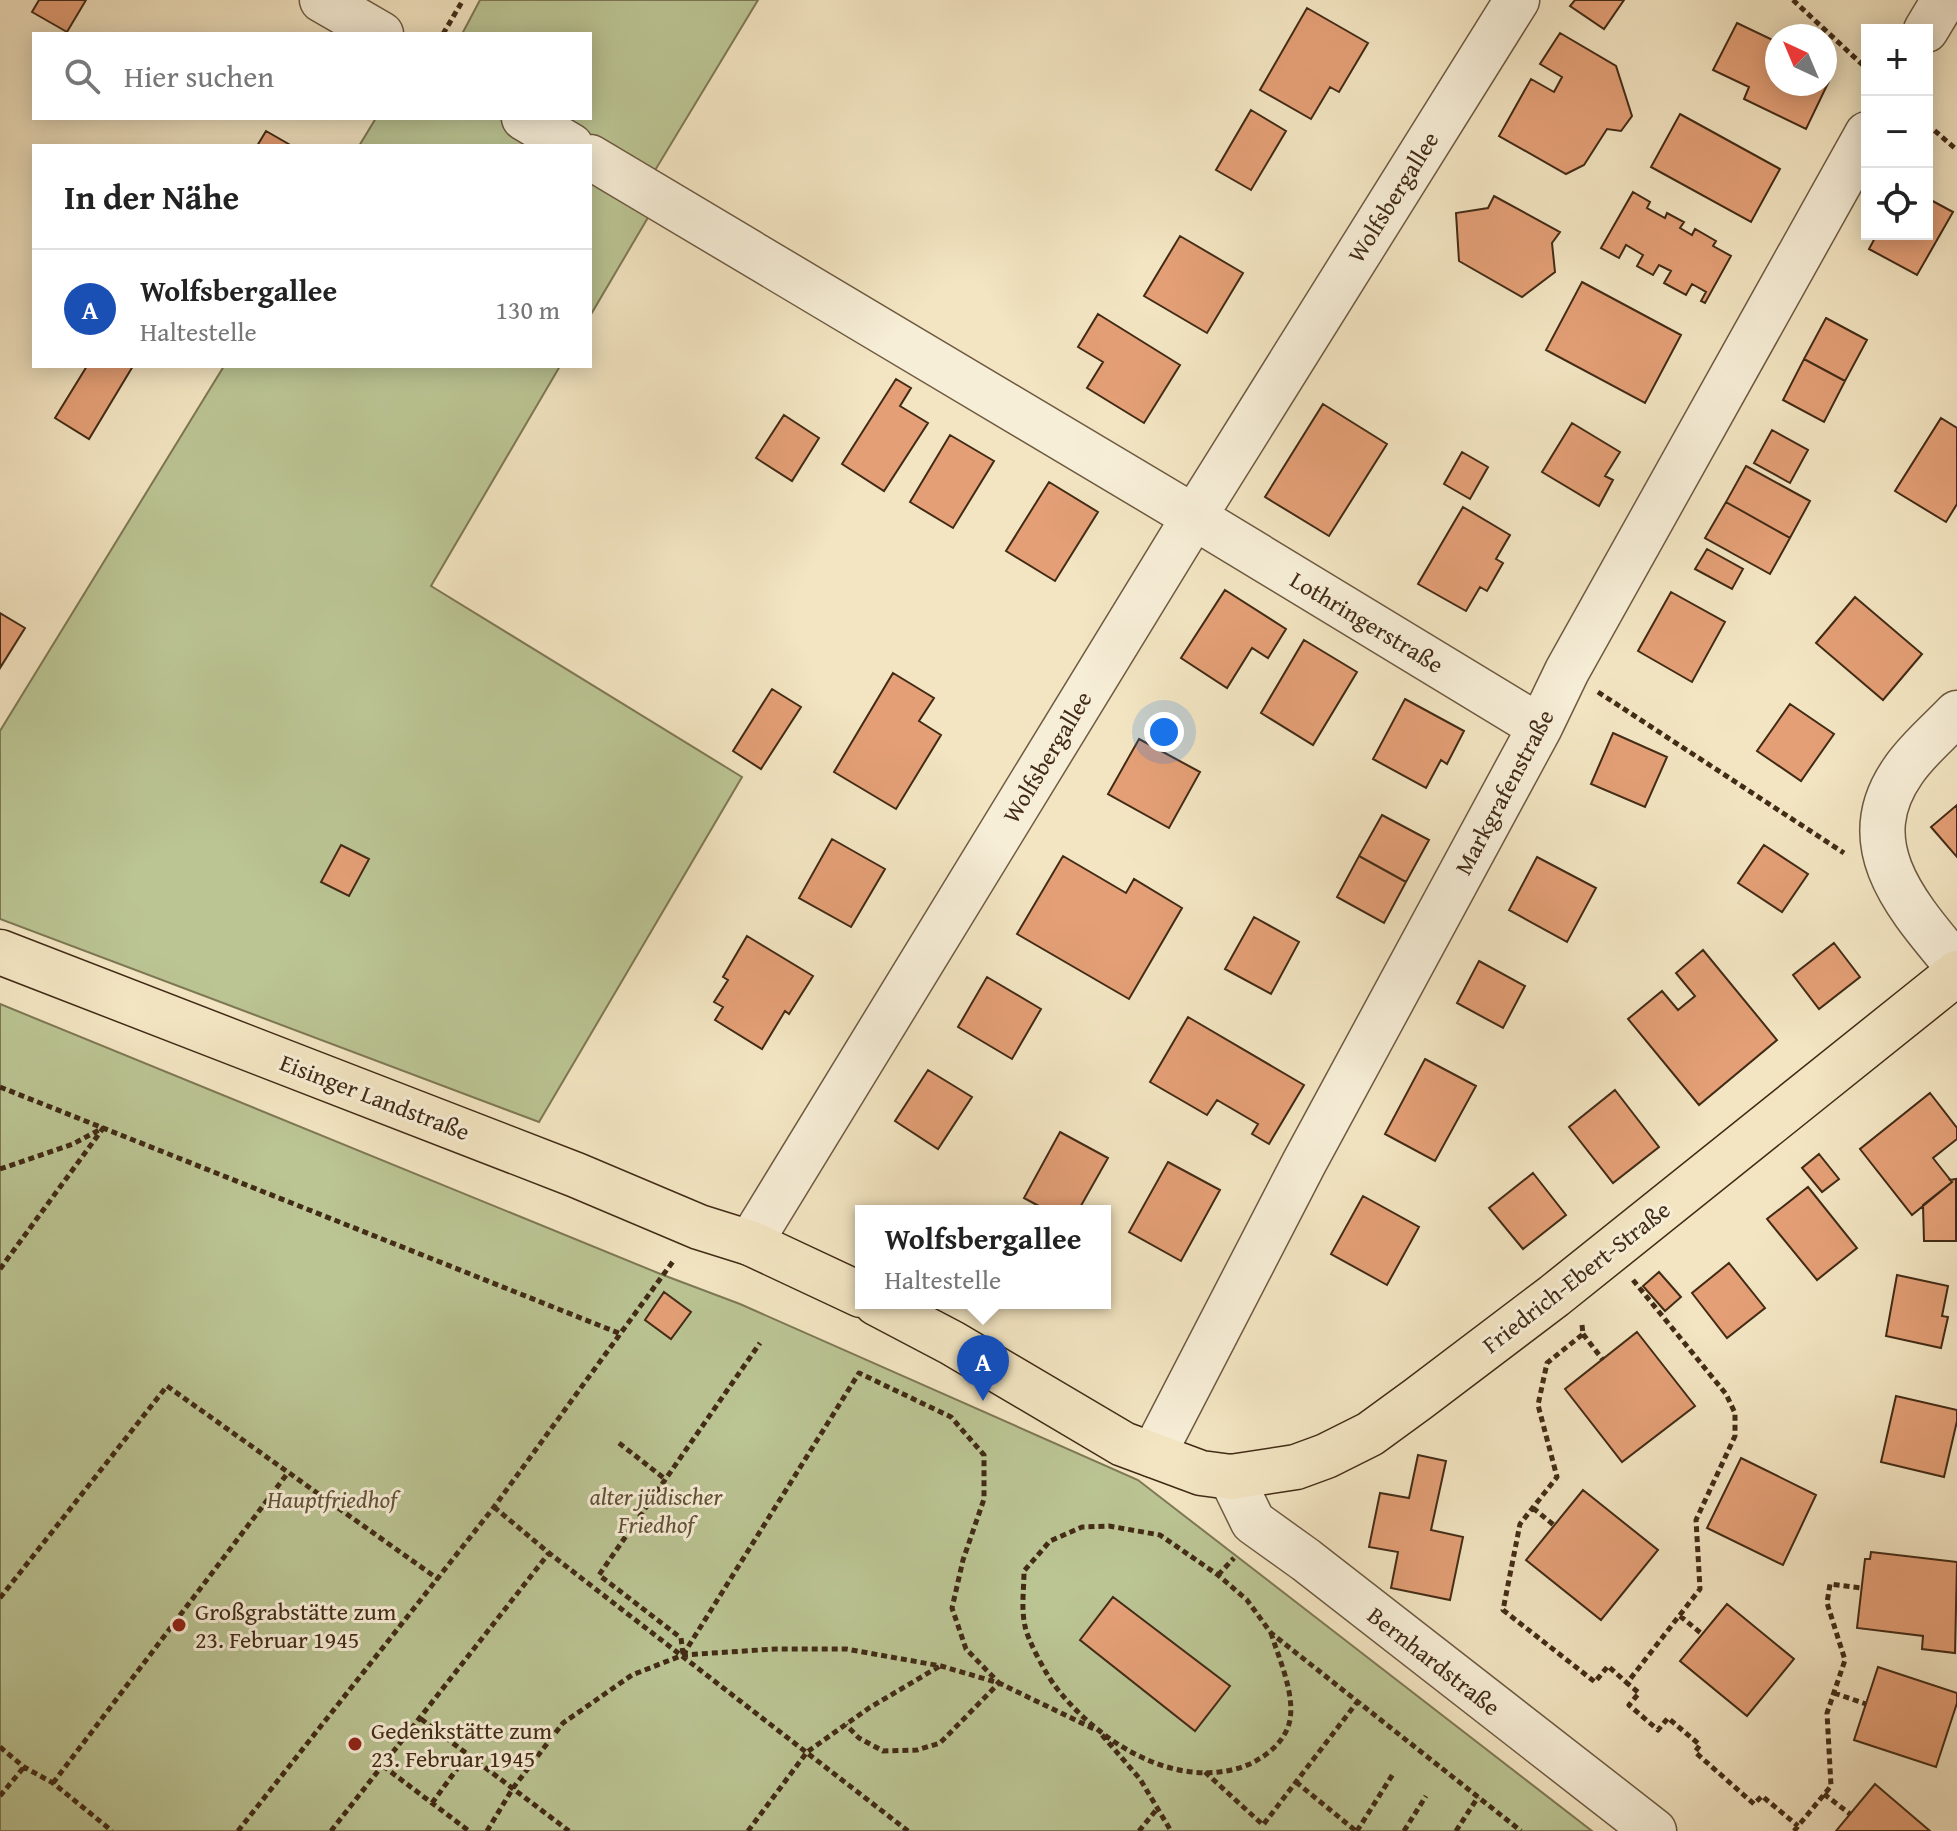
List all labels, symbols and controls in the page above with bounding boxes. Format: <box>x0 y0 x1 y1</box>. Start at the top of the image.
north arrow <box>1765 24 1837 96</box>
map controls <box>1861 24 1933 240</box>
button: + <box>1861 24 1933 96</box>
search box <box>32 32 592 120</box>
icon: search <box>60 54 104 98</box>
text: Hier suchen <box>124 54 274 98</box>
button: − <box>1861 96 1933 168</box>
street label: Wolfsbergallee <box>1339 125 1447 269</box>
button: locate <box>1861 168 1933 240</box>
text: In der Nähe <box>64 172 239 221</box>
text: Wolfsbergallee <box>140 268 337 312</box>
text: A <box>82 290 98 329</box>
text: 130 m <box>495 290 560 329</box>
text: Haltestelle <box>140 312 257 351</box>
street label: Lothringerstraße <box>1284 562 1450 682</box>
street label: Wolfsbergallee <box>994 684 1100 830</box>
street label: Markgrafenstraße <box>1446 703 1562 881</box>
your location <box>1144 712 1184 752</box>
street label: Eisinger Landstraße <box>275 1045 475 1149</box>
street label: Friedrich-Ebert-Straße <box>1475 1192 1677 1362</box>
popup <box>855 1205 1111 1309</box>
text: Wolfsbergallee <box>884 1216 1082 1260</box>
text: Haltestelle <box>884 1260 1001 1299</box>
pin: A <box>957 1335 1009 1401</box>
park label: alter jüdischer Friedhof <box>590 1479 723 1542</box>
park label: Hauptfriedhof <box>266 1482 402 1517</box>
place label: Großgrabstätte zum 23. Februar 1945 <box>195 1594 397 1657</box>
street label: Bernhardstraße <box>1360 1598 1508 1724</box>
marker: Großgrabstätte zum 23. Februar 1945 <box>170 1616 188 1634</box>
place label: Gedenkstätte zum 23. Februar 1945 <box>371 1713 552 1776</box>
marker: Gedenkstätte zum 23. Februar 1945 <box>346 1735 364 1753</box>

